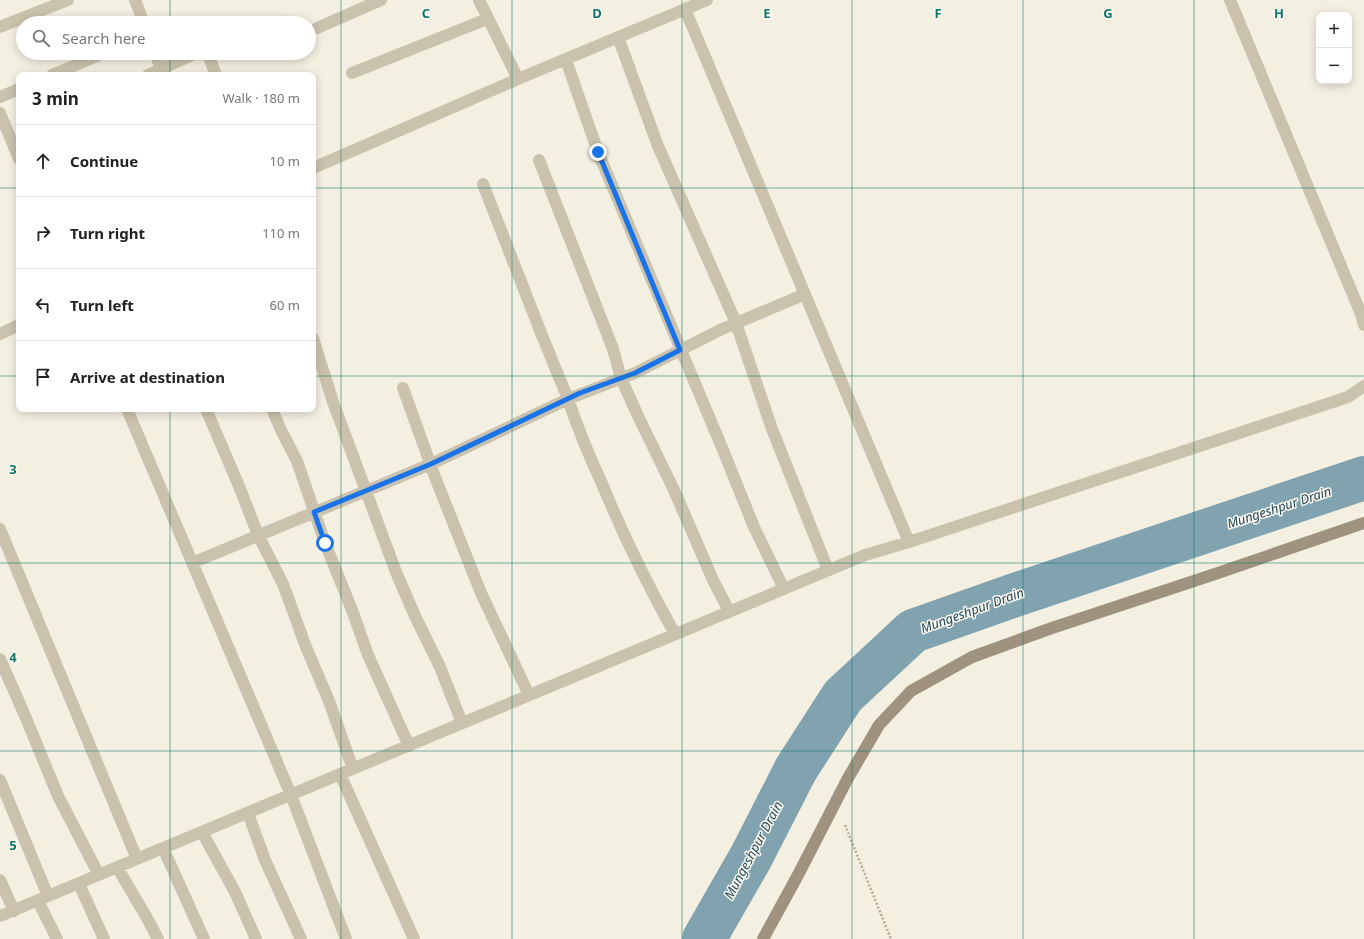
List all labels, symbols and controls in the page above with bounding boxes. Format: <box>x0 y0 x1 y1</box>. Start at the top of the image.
text: C <box>422 4 430 22</box>
text: D <box>592 4 602 22</box>
text: E <box>763 4 771 22</box>
text: F <box>934 4 942 22</box>
text: G <box>1103 4 1113 22</box>
text: H <box>1274 4 1284 22</box>
map controls <box>1316 12 1352 84</box>
button: + <box>1316 12 1352 48</box>
search box <box>16 16 316 60</box>
icon: search <box>30 27 52 49</box>
text: Search here <box>62 28 145 48</box>
button: − <box>1316 48 1352 84</box>
text: 3 min <box>32 87 79 110</box>
text: Walk · 180 m <box>222 89 300 107</box>
route end <box>589 143 607 161</box>
icon: ahead <box>32 150 54 172</box>
text: Continue <box>70 151 138 171</box>
text: 10 m <box>270 152 300 170</box>
icon: right <box>32 222 54 244</box>
text: Turn right <box>70 223 145 243</box>
text: 110 m <box>262 224 300 242</box>
icon: left <box>32 294 54 316</box>
text: Turn left <box>70 295 134 315</box>
text: 60 m <box>270 296 300 314</box>
icon: arrive <box>32 366 54 388</box>
text: Arrive at destination <box>70 367 225 387</box>
text: 3 <box>9 460 17 478</box>
water label: Mungeshpur Drain <box>1225 482 1333 532</box>
route start <box>316 534 334 552</box>
water label: Mungeshpur Drain <box>918 583 1026 637</box>
text: 4 <box>9 648 17 666</box>
water label: Mungeshpur Drain <box>720 798 786 902</box>
text: 5 <box>9 836 17 854</box>

